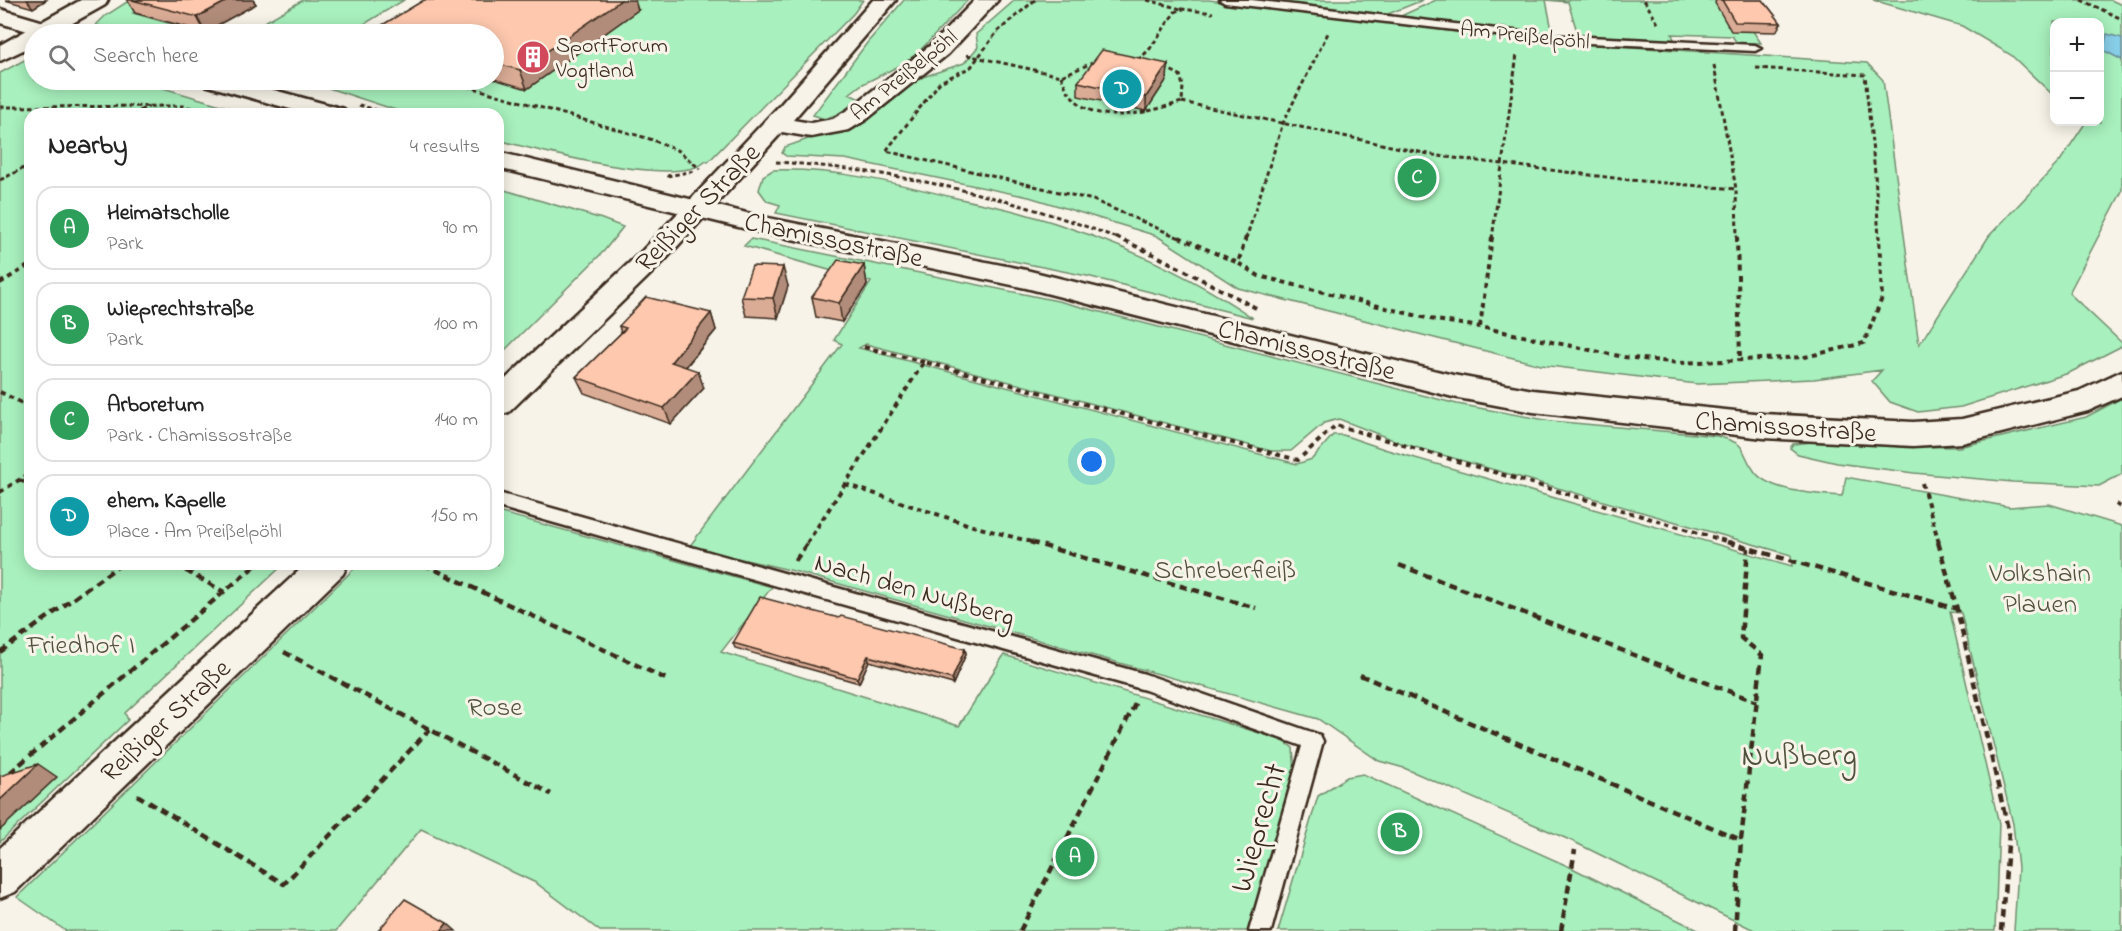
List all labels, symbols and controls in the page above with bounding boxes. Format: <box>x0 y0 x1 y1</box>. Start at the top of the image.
street label: Am Preißelpöhl <box>1458 14 1591 60</box>
map controls <box>2050 18 2104 126</box>
button: + <box>2050 18 2104 72</box>
street label: Am Preißelpöhl <box>844 23 966 130</box>
search box <box>24 24 504 90</box>
place label: SportForum Vogtland <box>555 31 668 89</box>
building icon: SportForum Vogtland <box>515 39 551 75</box>
icon: search <box>45 41 78 74</box>
text: Search here <box>93 41 198 73</box>
pin: D <box>1102 66 1142 112</box>
button: − <box>2050 72 2104 126</box>
text: Nearby <box>48 128 127 166</box>
text: 4 results <box>410 133 480 162</box>
street label: Reißiger Straße <box>627 135 771 282</box>
pin: C <box>1398 156 1436 201</box>
text: Heimatscholle <box>107 198 229 230</box>
street label: Chamissostraße <box>741 203 927 280</box>
text: A <box>63 214 76 243</box>
text: 90 m <box>443 214 478 243</box>
text: Park <box>107 230 143 259</box>
text: Wieprechtstraße <box>107 294 254 326</box>
text: B <box>63 310 76 339</box>
text: 100 m <box>434 310 478 339</box>
street label: Chamissostraße <box>1214 311 1400 393</box>
text: Park <box>107 326 143 355</box>
text: Arboretum <box>107 390 204 422</box>
street label: Chamissostraße <box>1694 403 1879 454</box>
text: C <box>64 406 75 435</box>
text: 140 m <box>434 406 478 435</box>
text: Park · Chamissostraße <box>107 422 292 451</box>
your location <box>1077 447 1106 476</box>
text: ehem. Kapelle <box>107 486 226 518</box>
text: D <box>62 502 77 531</box>
text: 150 m <box>431 502 478 531</box>
text: Place · Am Preißelpöhl <box>107 518 282 547</box>
street label: Nach den Nußberg <box>810 544 1019 639</box>
park label: Schreberfleiß <box>1154 552 1296 591</box>
park label: Volkshain Plauen <box>1988 555 2091 625</box>
park label: Friedhof I <box>26 627 135 666</box>
street label: Reißiger Straße <box>93 650 241 793</box>
park label: Rose <box>468 689 523 728</box>
park label: Nußberg <box>1741 733 1857 781</box>
street label: Wieprecht <box>1219 758 1301 898</box>
pin: B <box>1380 810 1420 854</box>
pin: A <box>1056 834 1094 880</box>

